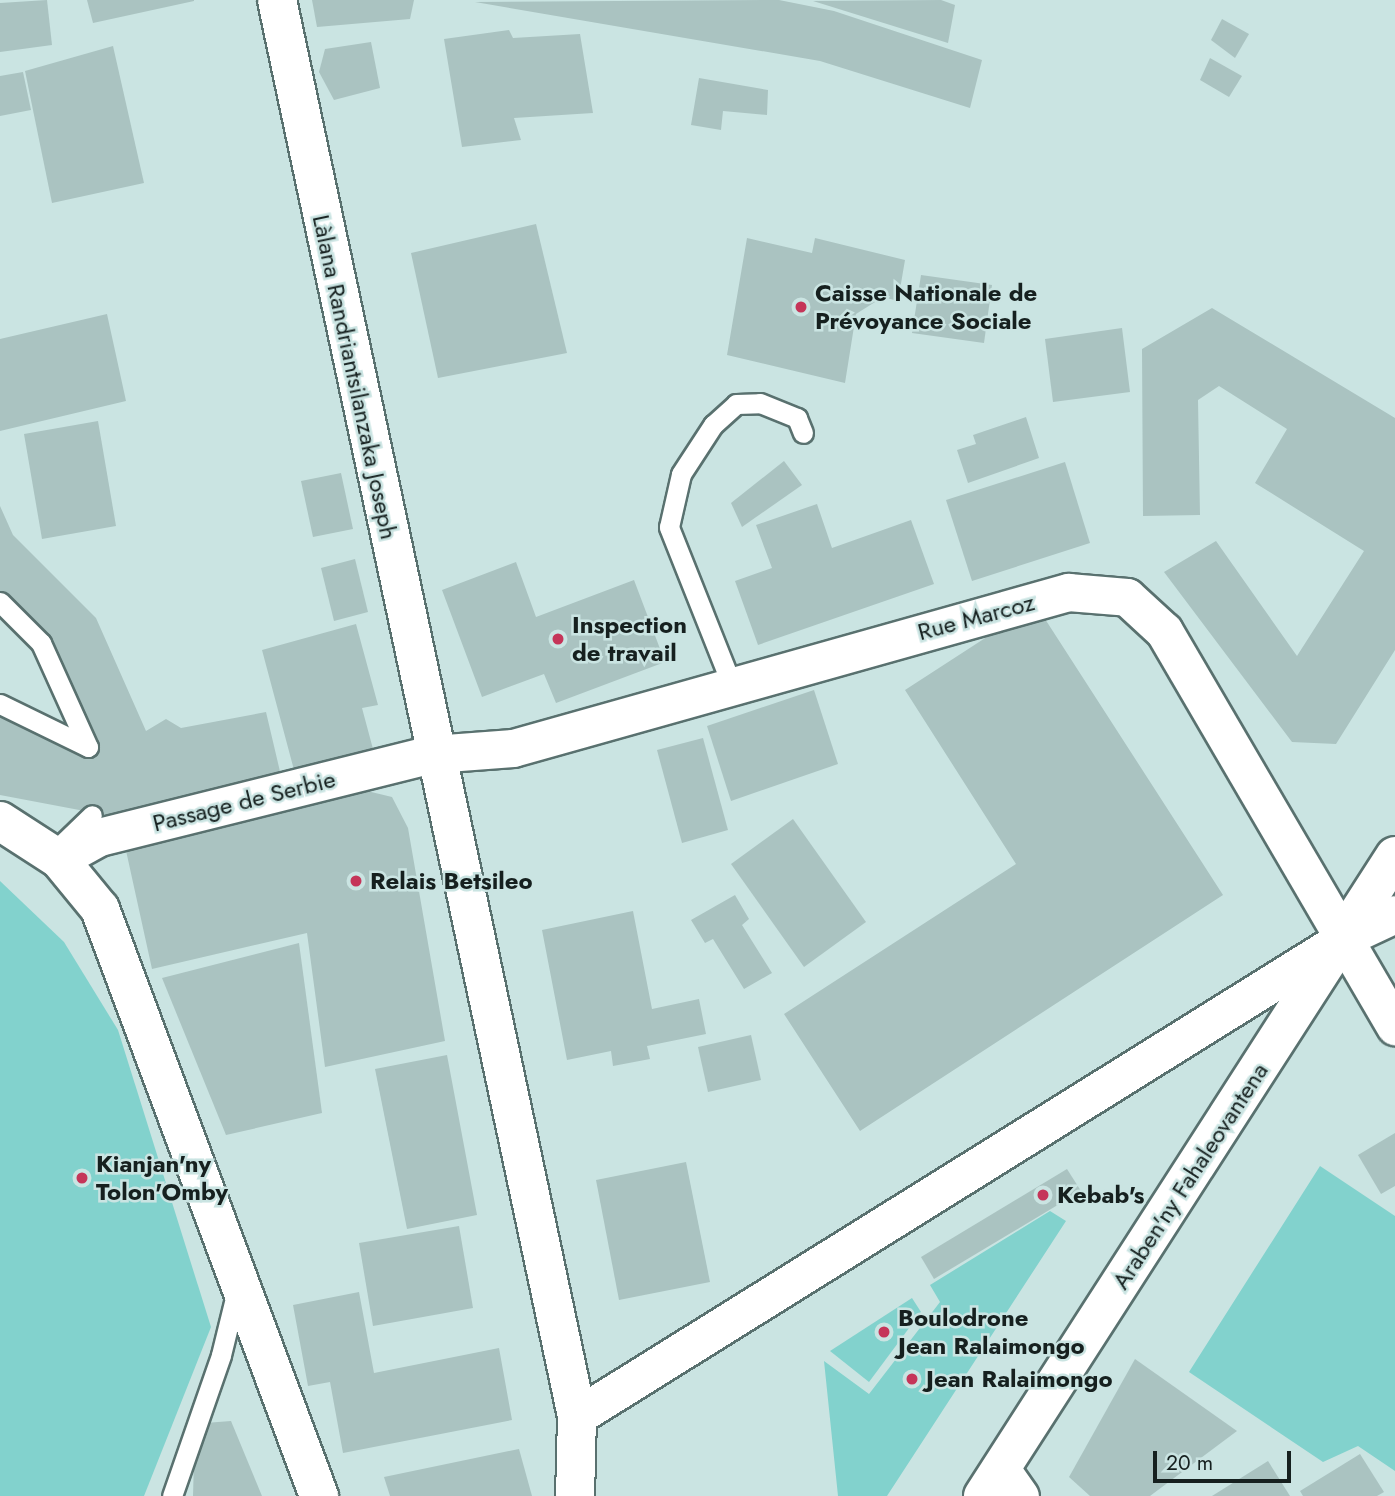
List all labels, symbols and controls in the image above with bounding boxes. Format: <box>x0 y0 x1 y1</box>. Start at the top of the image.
street label: Làlana Randriantsilanzaka Joseph <box>306 212 404 542</box>
place label: Caisse Nationale de Prévoyance Sociale <box>815 279 1037 335</box>
marker: Caisse Nationale de Prévoyance Sociale <box>793 299 809 315</box>
street label: Rue Marcoz <box>914 588 1038 646</box>
place label: Inspection de travail <box>572 611 687 667</box>
marker: Inspection de travail <box>550 631 566 647</box>
street label: Passage de Serbie <box>150 764 338 838</box>
place label: Relais Betsileo <box>370 867 533 895</box>
marker: Relais Betsileo <box>348 873 364 889</box>
street label: Araben'ny Fahaleovantena <box>1106 1057 1274 1295</box>
place label: Kianjan'ny Tolon'Omby <box>96 1150 228 1206</box>
marker: Kianjan'ny Tolon'Omby <box>74 1170 90 1186</box>
place label: Kebab's <box>1057 1181 1145 1209</box>
marker: Kebab's <box>1035 1187 1051 1203</box>
place label: Boulodrone Jean Ralaimongo <box>898 1304 1085 1360</box>
marker: Boulodrone Jean Ralaimongo <box>876 1324 892 1340</box>
place label: Jean Ralaimongo <box>926 1365 1113 1393</box>
marker: Jean Ralaimongo <box>904 1371 920 1387</box>
scale bar <box>1157 1436 1295 1480</box>
text: 20 m <box>1166 1448 1213 1478</box>

